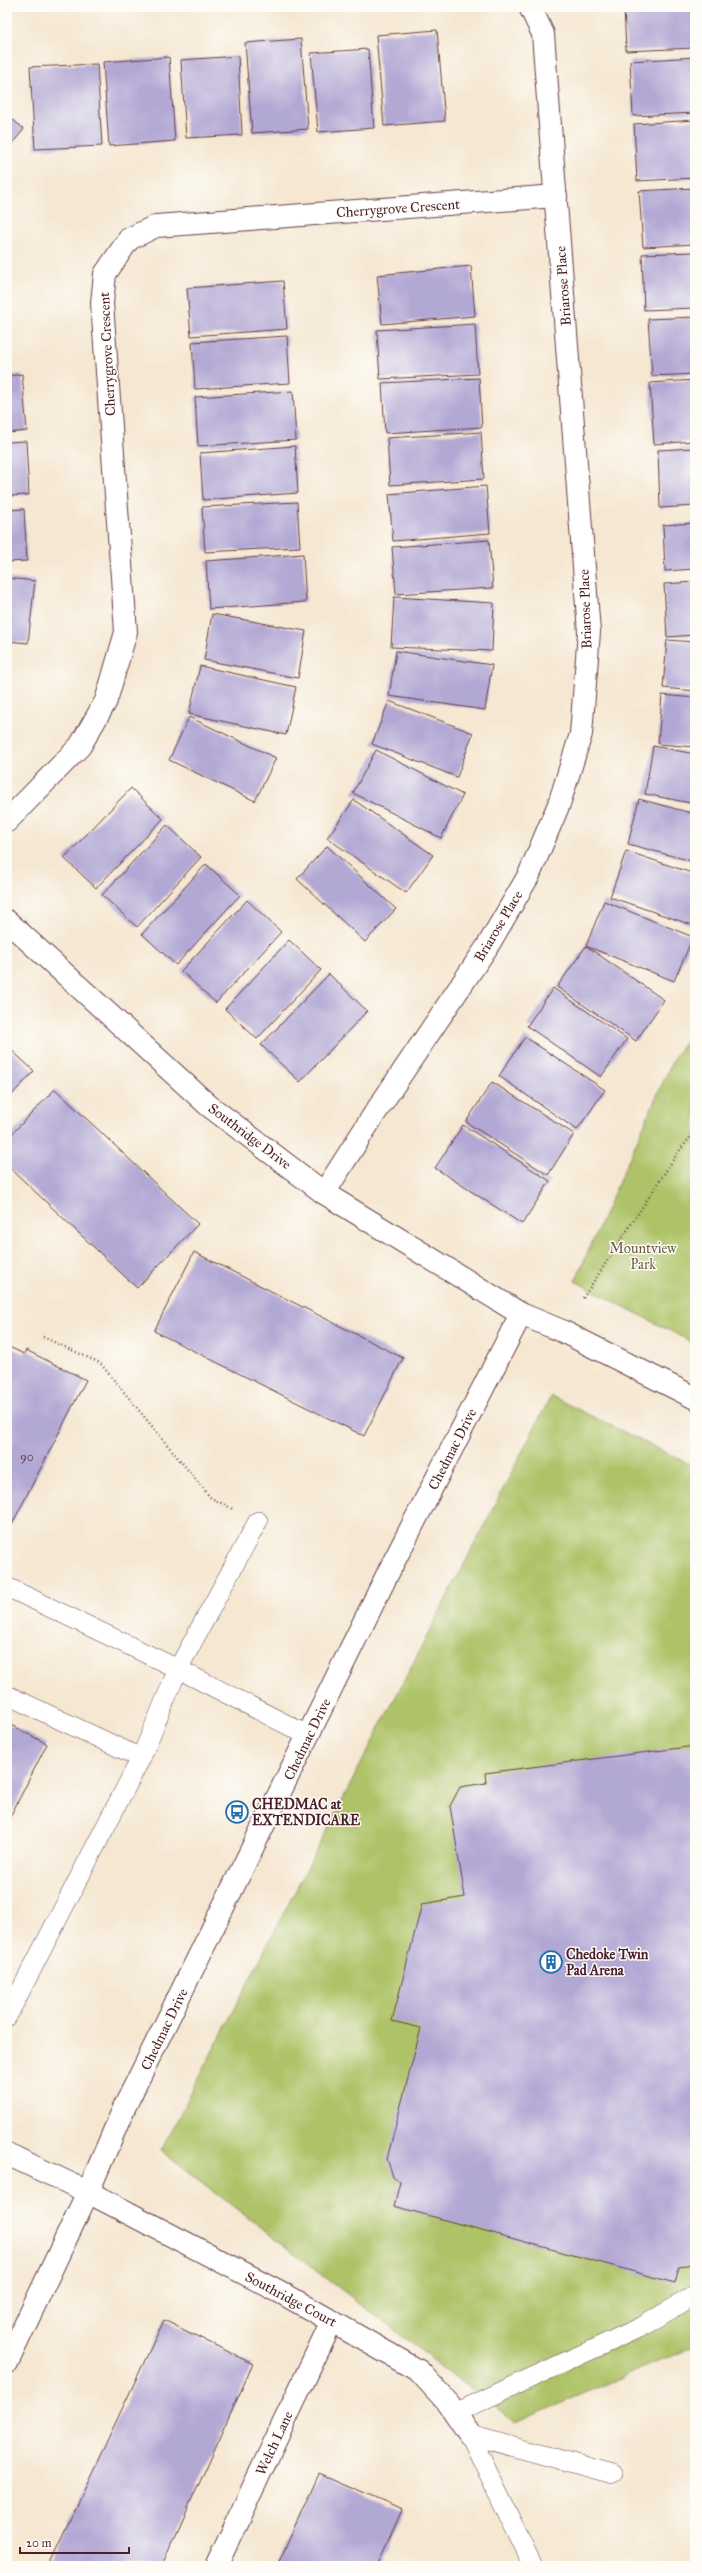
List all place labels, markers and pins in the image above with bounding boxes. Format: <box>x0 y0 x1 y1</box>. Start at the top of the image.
place label: CHEDMAC at EXTENDICARE <box>252 1796 360 1829</box>
bus stop icon: CHEDMAC at EXTENDICARE <box>224 1799 250 1825</box>
place label: Chedoke Twin Pad Arena <box>566 1946 649 1979</box>
building icon: Chedoke Twin Pad Arena <box>538 1949 564 1975</box>

